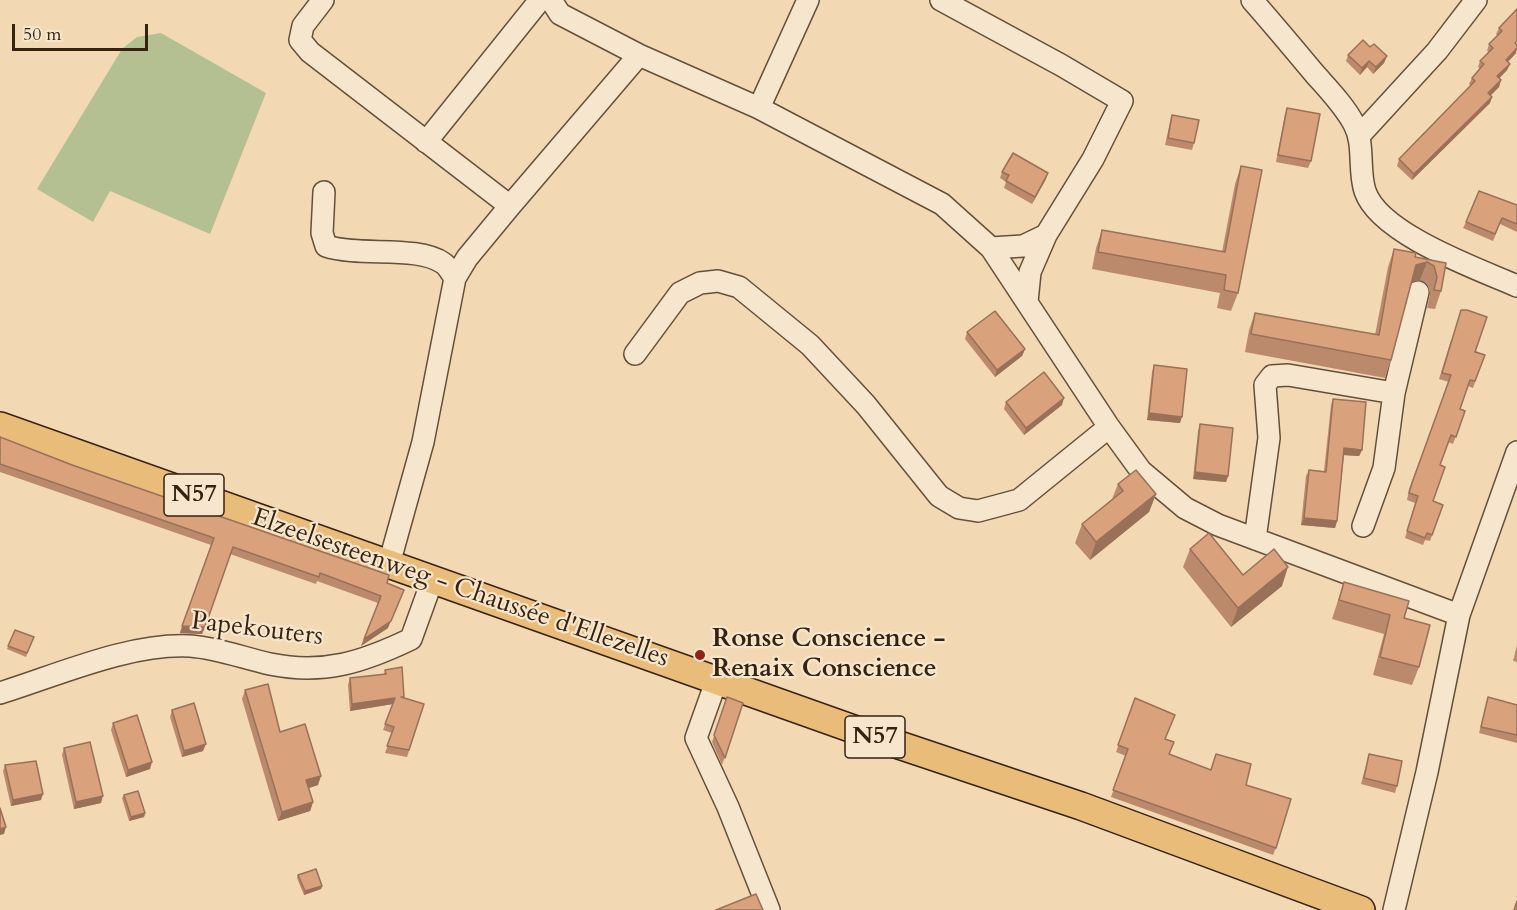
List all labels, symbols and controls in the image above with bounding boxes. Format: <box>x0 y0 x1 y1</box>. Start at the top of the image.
scale bar <box>15 12 152 50</box>
text: 50 m <box>23 22 62 47</box>
road number: N57 <box>164 474 224 516</box>
street label: Elzeelsesteenweg - Chaussée d'Ellezelles <box>248 503 672 675</box>
street label: Papekouters <box>189 606 325 654</box>
place label: Ronse Conscience - Renaix Conscience <box>712 624 946 686</box>
marker: Ronse Conscience - Renaix Conscience <box>693 648 707 662</box>
road number: N57 <box>845 716 905 758</box>

